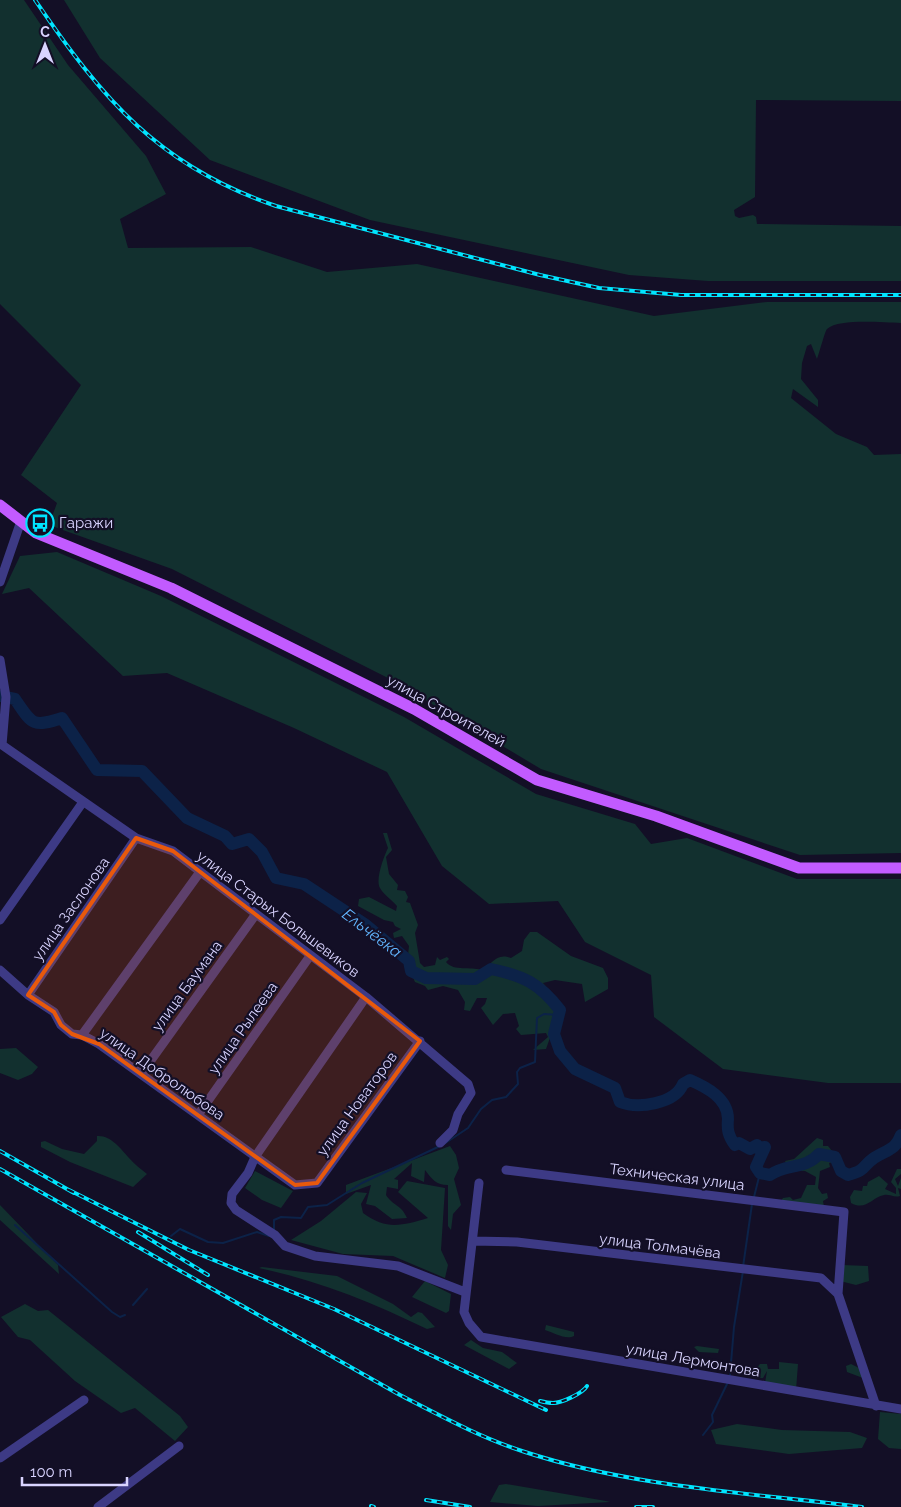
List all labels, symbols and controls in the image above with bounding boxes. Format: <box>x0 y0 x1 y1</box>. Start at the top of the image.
north arrow <box>20 20 70 70</box>
text: С <box>40 24 50 40</box>
bus stop icon: Гаражи <box>25 508 55 538</box>
place label: Гаражи <box>59 514 113 532</box>
street label: улица Строителей <box>383 671 509 751</box>
street label: улица Старых Большевиков <box>193 847 363 981</box>
street label: улица Заслонова <box>29 854 113 964</box>
water label: Ельчёвка <box>339 905 406 962</box>
street label: улица Баумана <box>148 937 226 1035</box>
street label: улица Рылеева <box>205 979 281 1077</box>
street label: улица Добролюбова <box>96 1024 228 1124</box>
street label: улица Новаторов <box>313 1048 401 1160</box>
street label: Техническая улица <box>608 1160 746 1194</box>
street label: улица Толмачёва <box>598 1230 722 1262</box>
street label: улица Лермонтова <box>625 1339 761 1381</box>
scale bar <box>22 1454 128 1486</box>
text: 100 m <box>30 1463 72 1481</box>

